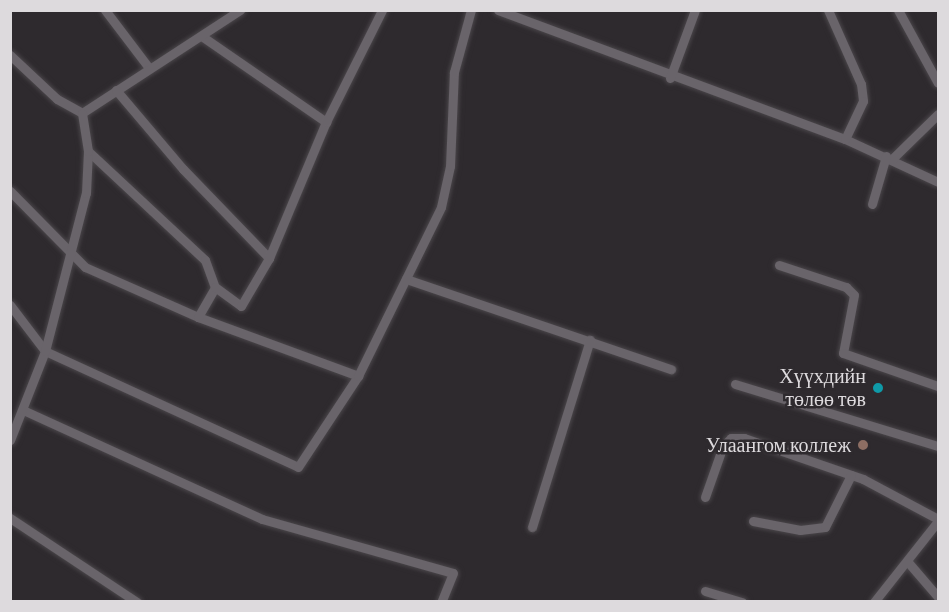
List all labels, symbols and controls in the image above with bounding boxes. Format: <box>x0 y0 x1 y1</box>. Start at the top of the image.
place label: Хүүхдийн төлөө төв <box>779 365 866 412</box>
marker: Хүүхдийн төлөө төв <box>871 381 885 395</box>
place label: Улаангом коллеж <box>706 433 851 457</box>
marker: Улаангом коллеж <box>856 438 870 452</box>

